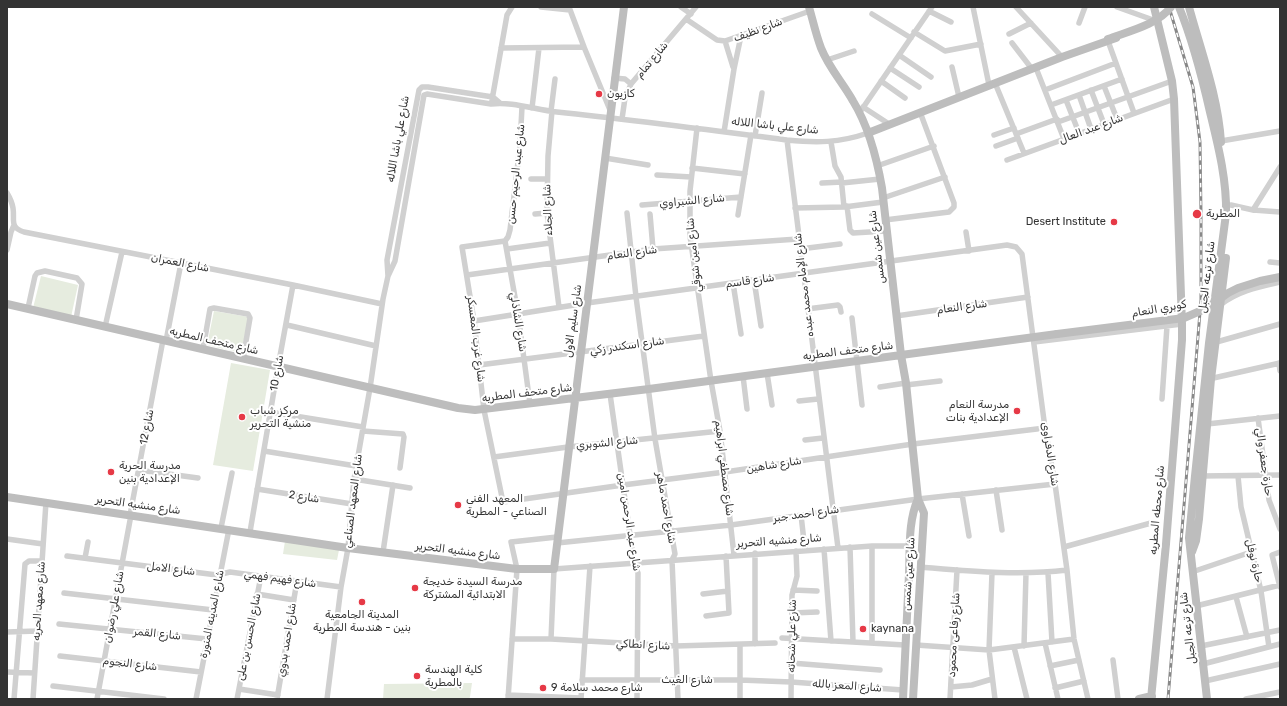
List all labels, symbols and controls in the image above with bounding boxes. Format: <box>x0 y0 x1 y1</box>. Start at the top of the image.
street label: شارع نظيف <box>732 15 784 45</box>
street label: شارع تمام <box>633 39 671 81</box>
place label: كازيون <box>607 87 635 101</box>
marker: كازيون <box>594 89 604 99</box>
street label: شارع علي باشا اللاله <box>384 95 412 183</box>
street label: شارع عبد العال <box>1057 111 1125 147</box>
street label: شارع علي باشا اللاله <box>731 115 819 137</box>
street label: شارع عبد الرحيم حسن <box>504 123 528 225</box>
street label: شارع الجلاء <box>540 184 556 236</box>
street label: شارع الشبراوي <box>659 192 725 210</box>
place label: المطرية <box>1206 207 1240 221</box>
marker: المطرية <box>1191 208 1203 220</box>
street label: شارع عين شمس <box>866 209 888 285</box>
place label: Desert Institute <box>1026 215 1106 229</box>
street label: شارع امين شوقي <box>684 217 704 293</box>
marker: Desert Institute <box>1109 217 1119 227</box>
street label: شارع الإمام محمد عبده <box>791 232 817 338</box>
street label: شارع ترعه الجبل <box>1196 240 1218 314</box>
street label: شارع النعام <box>606 243 658 263</box>
street label: شارع العمران <box>150 251 210 275</box>
street label: شارع قاسم <box>725 271 775 291</box>
street label: شارع سليم الاول <box>561 284 585 358</box>
street label: شارع الشاذلي <box>507 291 529 353</box>
street label: شارع غرب المعسكر <box>464 295 488 383</box>
street label: شارع النعام <box>936 297 988 317</box>
street label: كوبري النعام <box>1131 298 1187 320</box>
street label: شارع متحف المطريه <box>168 324 260 358</box>
street label: شارع اسكندر زكي <box>589 334 665 358</box>
street label: شارع متحف المطريه <box>802 339 894 363</box>
street label: شارع 10 <box>267 354 287 392</box>
street label: شارع متحف المطريه <box>481 381 573 405</box>
place label: مدرسة النعام الإعدادية بنات <box>946 398 1009 424</box>
place label: مركز شباب منشية التحرير <box>250 404 311 430</box>
marker: مدرسة النعام الإعدادية بنات <box>1012 406 1022 416</box>
street label: شارع 12 <box>137 408 157 446</box>
marker: مركز شباب منشية التحرير <box>237 412 247 422</box>
street label: شارع مصطفي ابراهيم <box>712 419 736 517</box>
street label: شارع الدفراوى <box>1038 421 1062 487</box>
street label: حارة جعفر والي <box>1253 427 1275 497</box>
street label: شارع الشوبري <box>575 434 639 452</box>
street label: شارع المعهد الصناعي <box>341 453 365 549</box>
street label: شارع شاهين <box>746 454 802 476</box>
place label: مدرسة الحرية الإعدادية بنين <box>119 459 181 485</box>
street label: شارع محطه المطريه <box>1147 465 1167 555</box>
marker: مدرسة الحرية الإعدادية بنين <box>106 467 116 477</box>
street label: شارع احمد ماهر <box>653 471 679 545</box>
street label: شارع عبد الرحمن امين <box>615 472 643 572</box>
street label: شارع 2 <box>288 488 320 506</box>
place label: المعهد الفني الصناعي - المطرية <box>466 492 547 518</box>
street label: شارع منشيه التحرير <box>95 493 181 517</box>
marker: المعهد الفني الصناعي - المطرية <box>453 500 463 510</box>
street label: شارع احمد جبر <box>772 503 840 525</box>
street label: شارع منشيه التحرير <box>736 531 822 551</box>
street label: شارع عين شمس <box>900 537 918 611</box>
street label: حارة نوفل <box>1243 538 1265 584</box>
street label: شارع منشيه التحرير <box>415 539 501 563</box>
street label: شارع الامل <box>146 559 196 579</box>
street label: شارع معهد الحريه <box>30 561 48 641</box>
street label: شارع فهيم فهمي <box>243 567 317 591</box>
street label: شارع المدينه المنورة <box>197 569 227 659</box>
street label: شارع علي رضوان <box>101 570 127 644</box>
place label: مدرسة السيدة خديجة الابتدائية المشتركة <box>423 575 522 601</box>
marker: مدرسة السيدة خديجة الابتدائية المشتركة <box>410 583 420 593</box>
street label: شارع ترعه الجبل <box>1177 591 1199 665</box>
street label: شارع الحسن بن على <box>234 592 264 682</box>
street label: شارع رفاعى محمود <box>945 592 963 678</box>
marker: المدينة الجامعية بنين - هندسة المطرية <box>357 597 367 607</box>
street label: شارع علي شحاته <box>785 599 799 673</box>
street label: شارع احمد بدوي <box>275 602 299 678</box>
place label: المدينة الجامعية بنين - هندسة المطرية <box>313 608 411 634</box>
place label: kaynana <box>871 622 914 636</box>
marker: kaynana <box>858 624 868 634</box>
street label: شارع القمر <box>133 625 181 643</box>
street label: شارع انطاكي <box>615 637 671 653</box>
street label: شارع النجوم <box>102 654 158 674</box>
place label: كلية الهندسة بالمطرية <box>425 663 482 689</box>
marker: كلية الهندسة بالمطرية <box>412 671 422 681</box>
street label: شارع الغيث <box>661 673 713 687</box>
street label: شارع المعز بالله <box>812 677 882 695</box>
place label: 9 شارع محمد سلامة <box>551 681 643 695</box>
marker: 9 شارع محمد سلامة <box>538 683 548 693</box>

